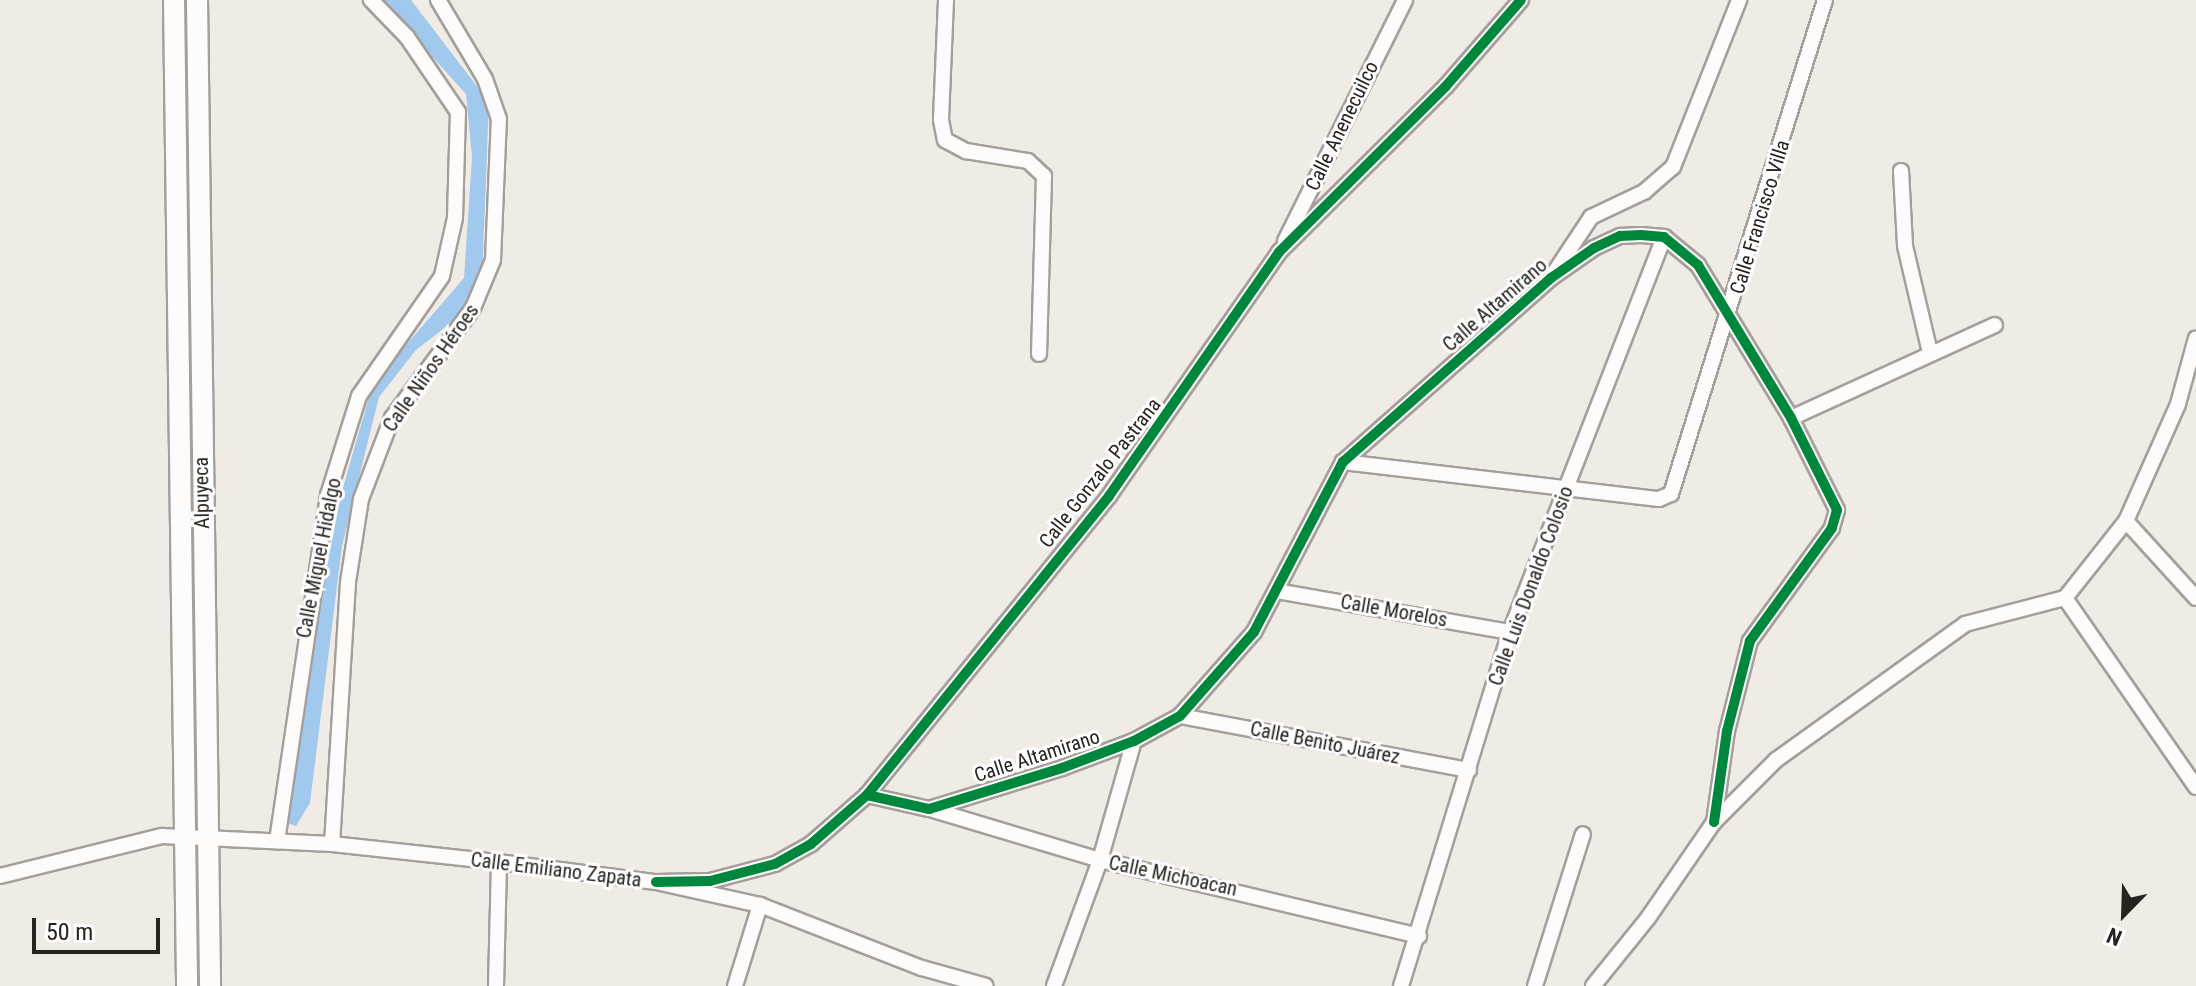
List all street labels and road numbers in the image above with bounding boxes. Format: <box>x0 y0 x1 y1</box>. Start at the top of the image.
street label: Calle Anenecuilco <box>1300 57 1384 195</box>
street label: Calle Francisco Villa <box>1725 137 1795 297</box>
street label: Calle Altamirano <box>1438 253 1552 357</box>
street label: Calle Niños Héroes <box>378 299 484 437</box>
street label: Calle Gonzalo Pastrana <box>1034 393 1166 553</box>
street label: Alpuyeca <box>189 457 215 529</box>
street label: Calle Miguel Hidalgo <box>292 476 346 640</box>
street label: Calle Luis Donaldo Colosio <box>1484 483 1578 689</box>
street label: Calle Morelos <box>1339 590 1449 632</box>
street label: Calle Benito Juárez <box>1248 717 1402 769</box>
street label: Calle Altamirano <box>971 724 1103 788</box>
street label: Calle Emiliano Zapata <box>469 848 643 892</box>
street label: Calle Michoacan <box>1107 851 1239 901</box>

